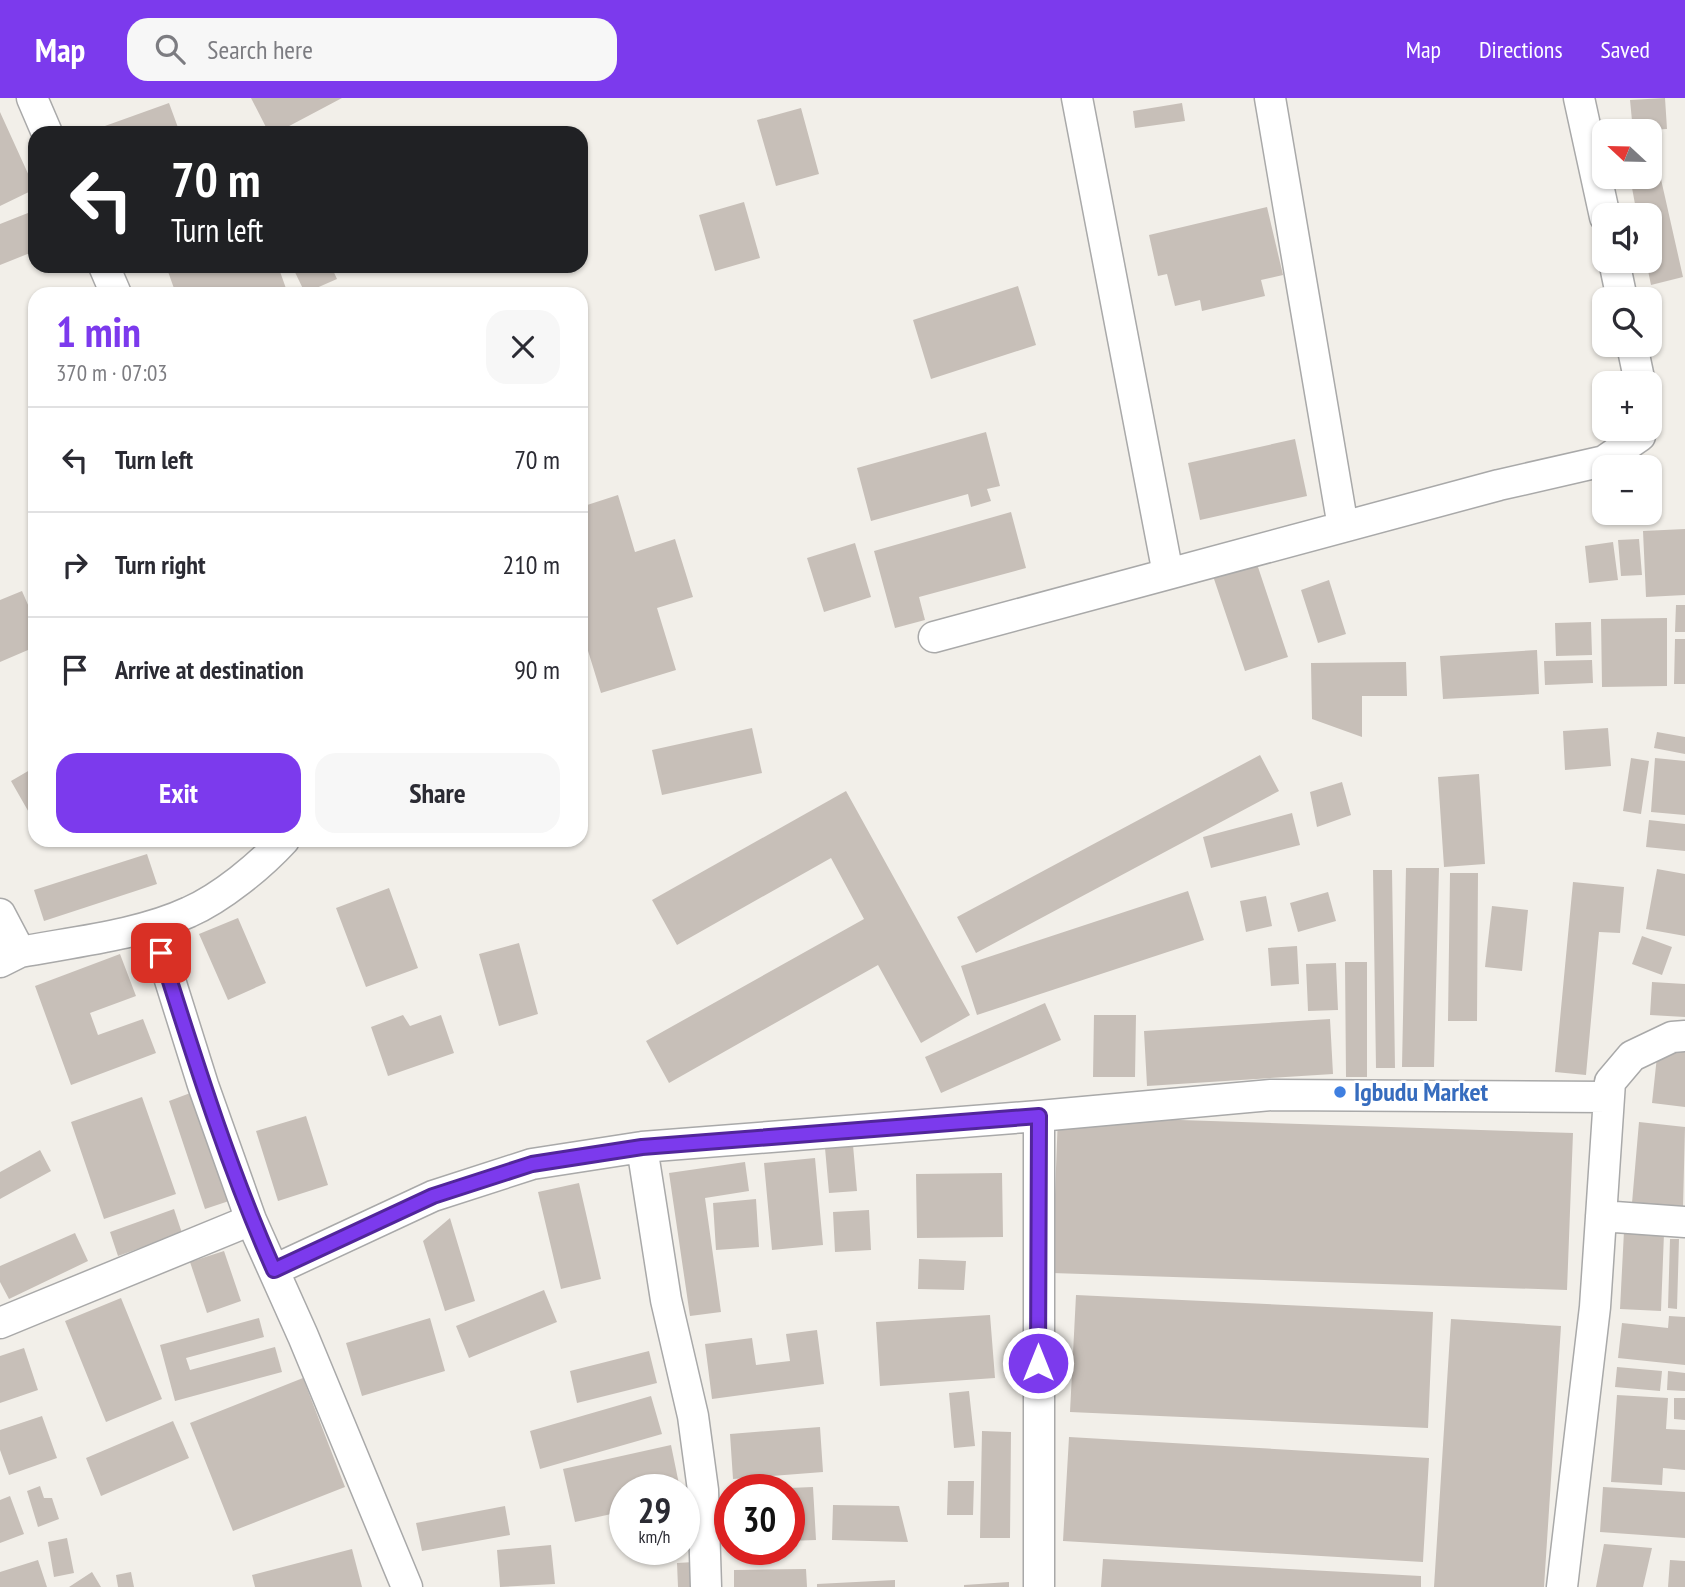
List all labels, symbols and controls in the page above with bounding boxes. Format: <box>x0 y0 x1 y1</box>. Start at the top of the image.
search box <box>127 18 617 81</box>
text: Map <box>35 28 85 71</box>
icon: search <box>151 30 189 68</box>
text: Search here <box>207 33 313 66</box>
text: Map <box>1406 34 1441 65</box>
text: Directions <box>1479 34 1563 65</box>
text: Saved <box>1601 34 1650 65</box>
north arrow <box>1592 119 1662 189</box>
map controls <box>1592 119 1662 525</box>
text: 70 m <box>171 147 260 211</box>
icon: left <box>56 154 147 245</box>
button: sound <box>1592 203 1662 273</box>
text: Turn left <box>171 209 263 251</box>
button: search <box>1592 287 1662 357</box>
text: 1 min <box>56 304 141 359</box>
button: close <box>486 310 560 384</box>
text: 370 m · 07:03 <box>56 358 168 387</box>
button: + <box>1592 371 1662 441</box>
icon: left <box>56 441 94 479</box>
text: Turn left <box>115 443 193 476</box>
text: 70 m <box>514 443 560 476</box>
button: − <box>1592 455 1662 525</box>
icon: right <box>56 546 94 584</box>
text: Turn right <box>115 548 206 581</box>
text: 210 m <box>502 548 560 581</box>
icon: arrive <box>56 651 94 689</box>
text: Arrive at destination <box>115 653 304 686</box>
text: 90 m <box>514 653 560 686</box>
button: Exit <box>56 753 301 833</box>
button: Share <box>315 753 560 833</box>
pin <box>131 923 191 983</box>
icon: arrive <box>142 934 180 972</box>
place label: Igbudu Market <box>1354 1075 1489 1108</box>
marker: Igbudu Market <box>1332 1084 1348 1100</box>
position arrow <box>1001 1326 1075 1400</box>
speed limit sign: 30 <box>714 1474 805 1565</box>
text: 29 <box>638 1487 671 1533</box>
text: km/h <box>639 1525 670 1548</box>

